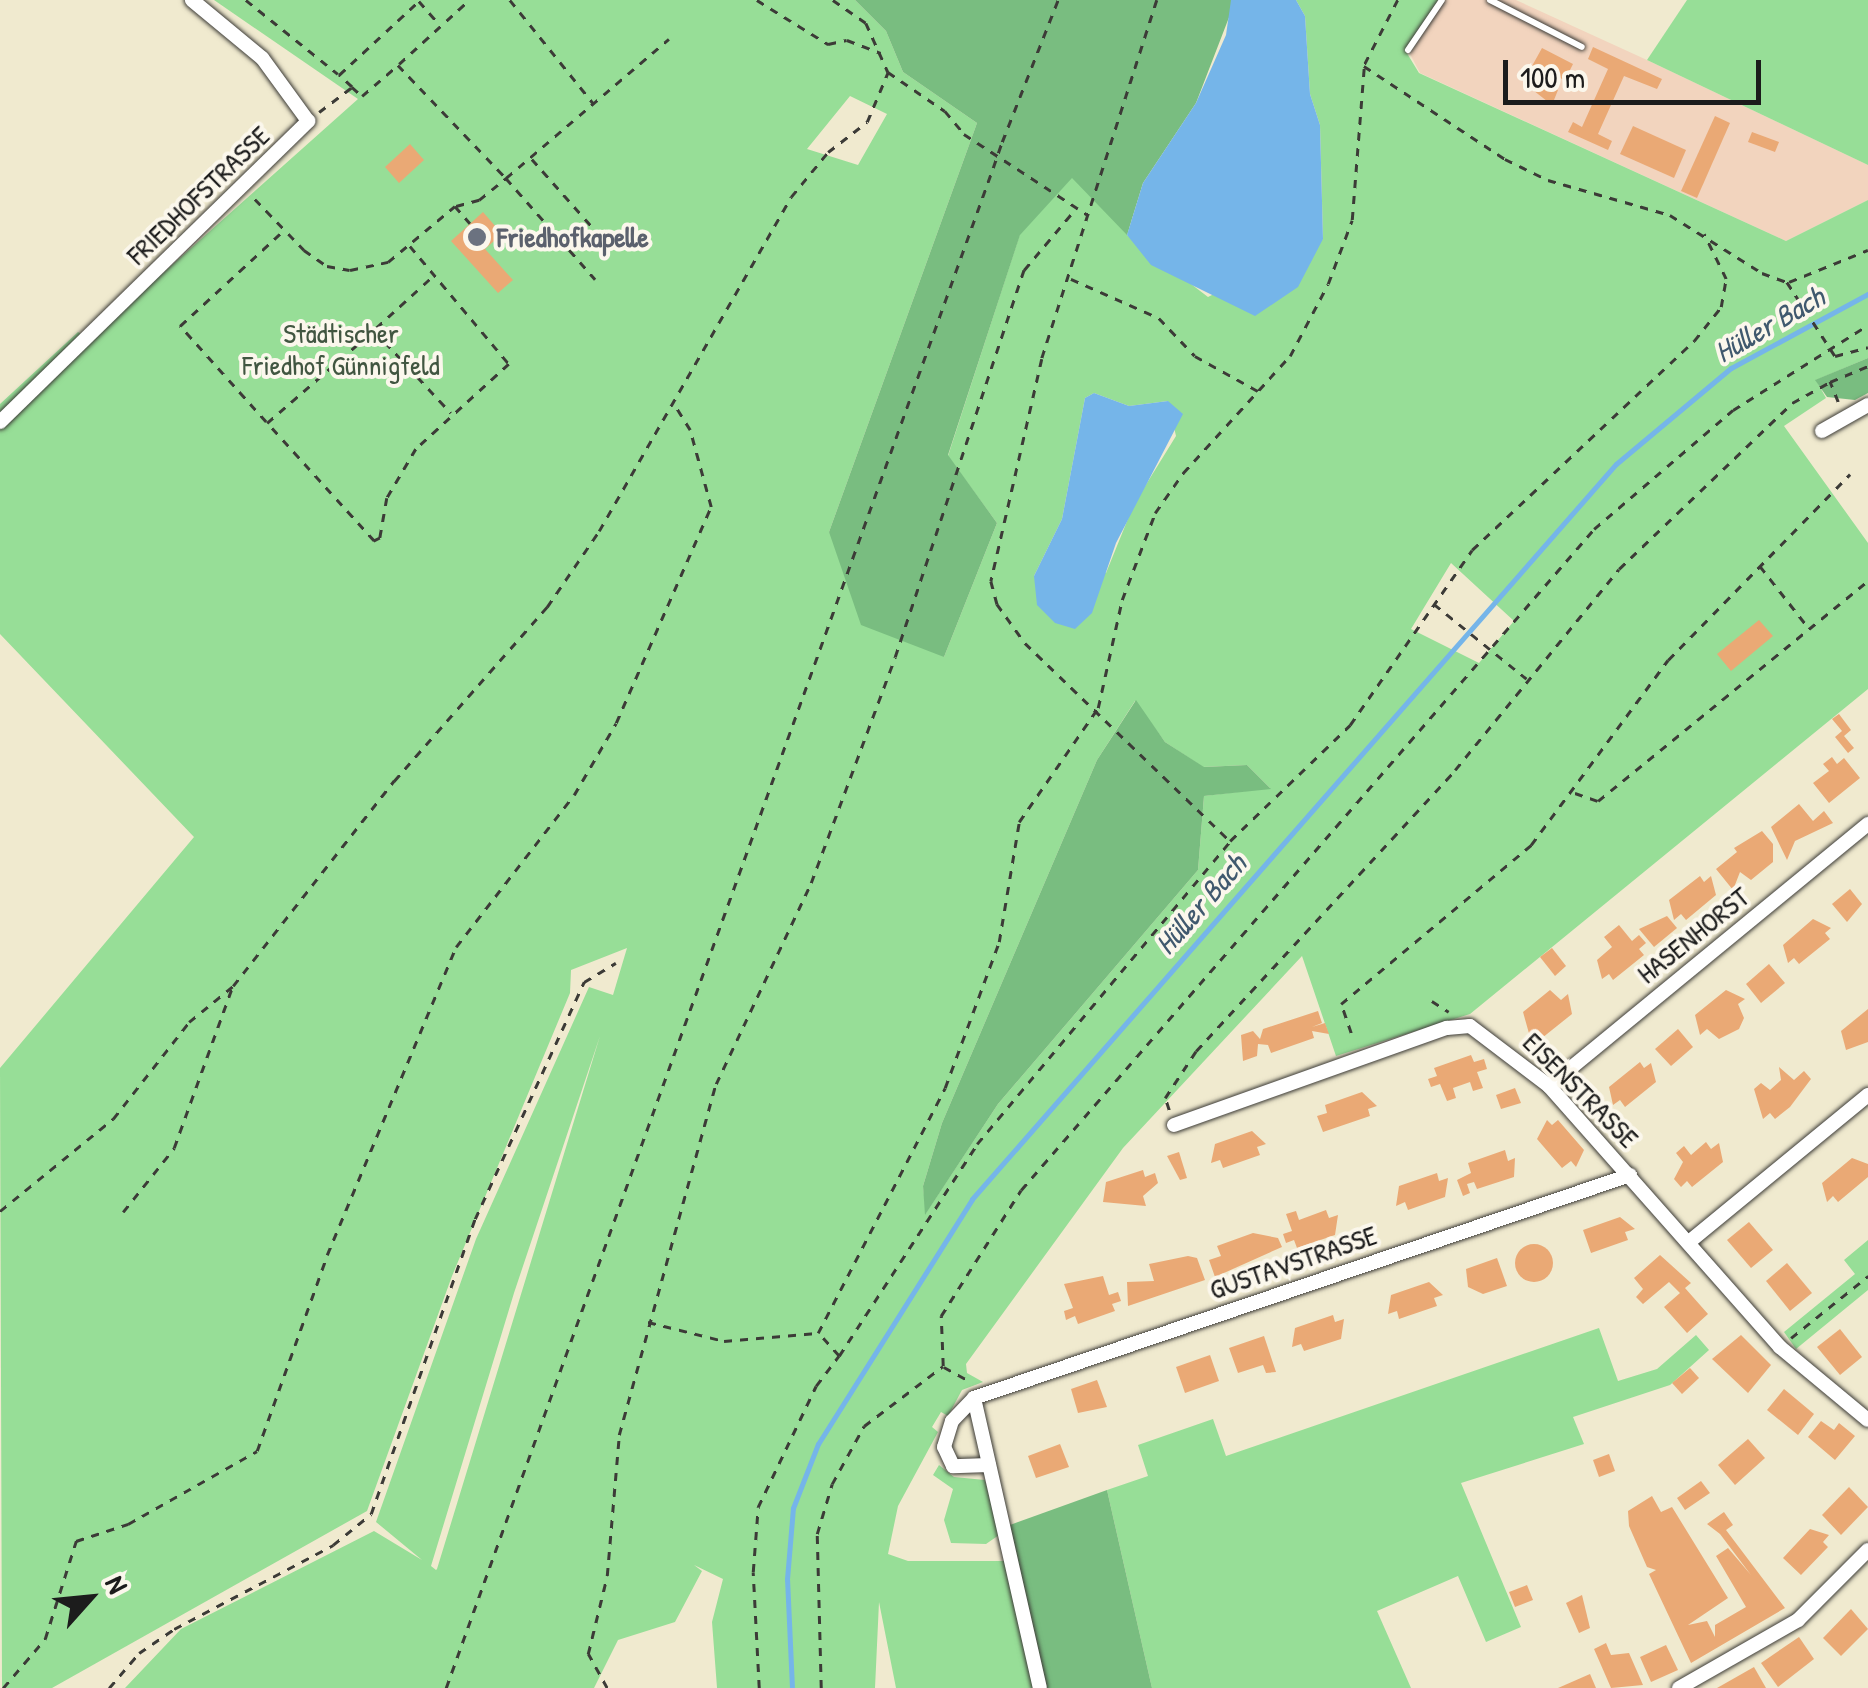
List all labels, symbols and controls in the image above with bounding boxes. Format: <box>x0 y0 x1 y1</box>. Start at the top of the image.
scale bar <box>1508 40 1766 102</box>
text: 100 m <box>1520 57 1585 97</box>
street label: FRIEDHOFSTRASSE <box>120 119 276 271</box>
place label: Friedhofkapelle <box>497 220 649 254</box>
marker: Friedhofkapelle <box>466 226 488 248</box>
water label: Hüller Bach <box>1708 278 1830 370</box>
park label: Städtischer Friedhof Günnigfeld <box>242 316 440 382</box>
water label: Hüller Bach <box>1147 847 1253 961</box>
street label: HASENHORST <box>1630 880 1756 990</box>
street label: EISENSTRASSE <box>1516 1025 1646 1155</box>
street label: GUSTAVSTRASSE <box>1205 1218 1381 1306</box>
north arrow <box>40 1548 140 1648</box>
text: N <box>96 1569 137 1600</box>

